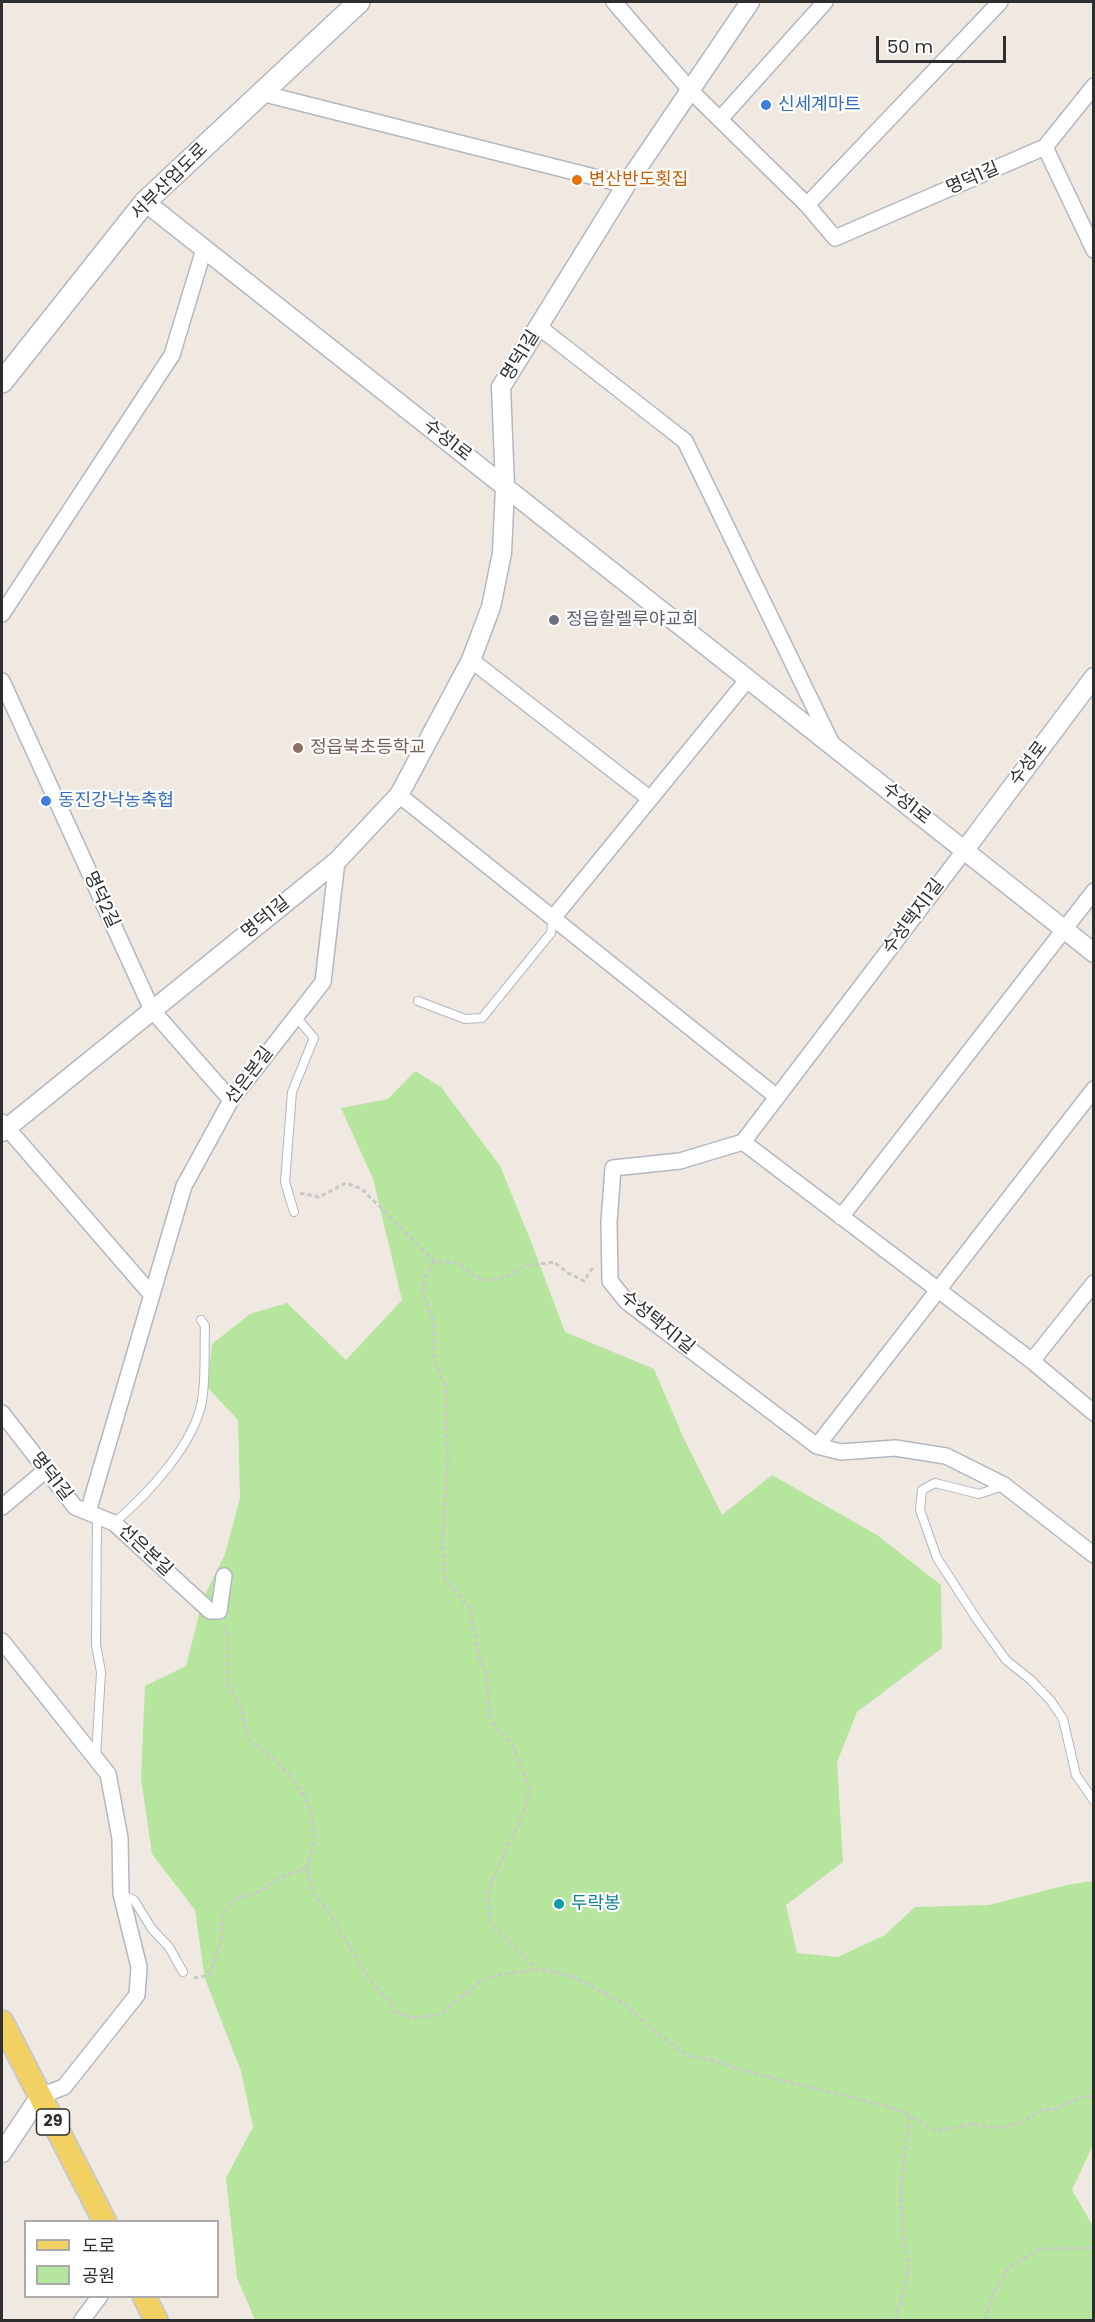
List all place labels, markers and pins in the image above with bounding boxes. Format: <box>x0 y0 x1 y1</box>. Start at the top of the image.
place label: 신세계마트 <box>778 94 861 116</box>
marker: 신세계마트 <box>759 98 773 112</box>
place label: 변산반도횟집 <box>589 169 688 191</box>
marker: 변산반도횟집 <box>570 173 584 187</box>
place label: 정읍할렐루야교회 <box>566 609 698 631</box>
marker: 정읍할렐루야교회 <box>547 613 561 627</box>
place label: 정읍북초등학교 <box>310 737 426 759</box>
marker: 정읍북초등학교 <box>291 741 305 755</box>
place label: 동진강낙농축협 <box>58 790 174 812</box>
marker: 동진강낙농축협 <box>39 794 53 808</box>
place label: 두락봉 <box>571 1893 621 1915</box>
marker: 두락봉 <box>552 1897 566 1911</box>

